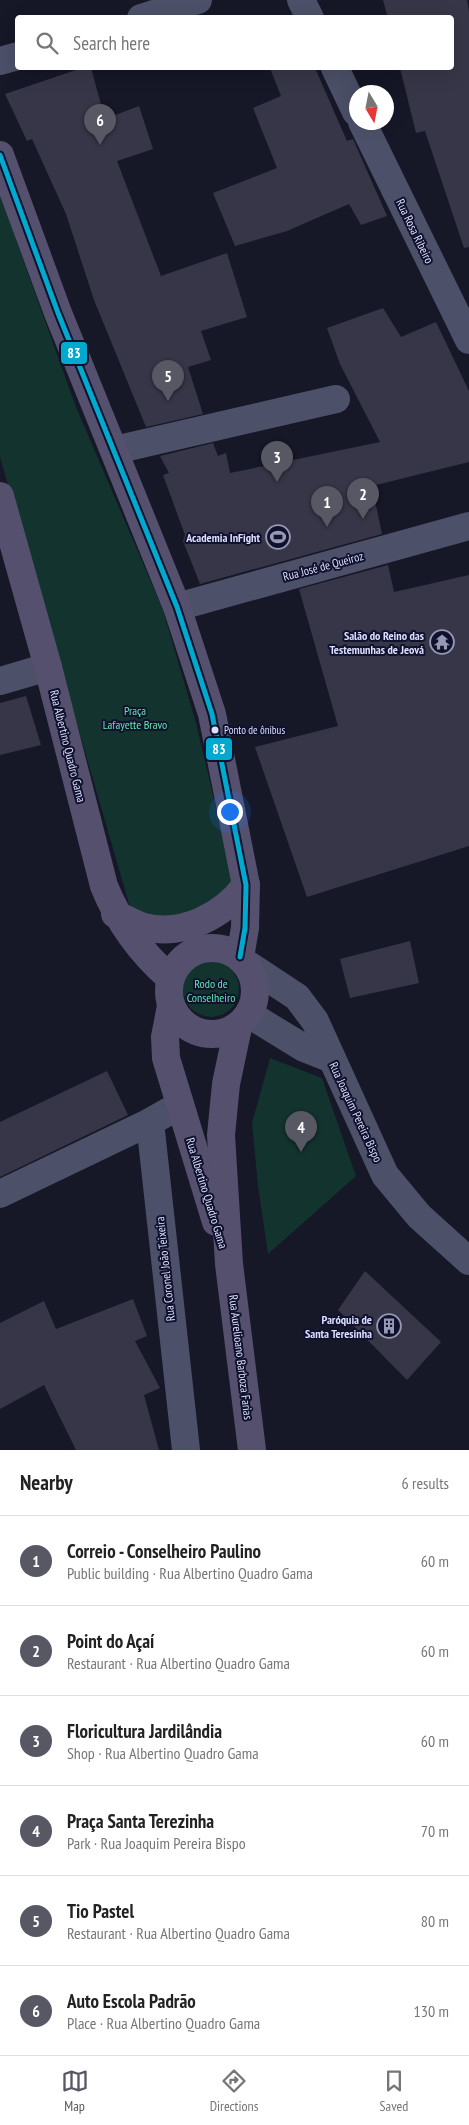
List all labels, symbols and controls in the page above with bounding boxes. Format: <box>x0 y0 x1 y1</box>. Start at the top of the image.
search box <box>15 15 454 70</box>
icon: search <box>33 29 61 57</box>
text: Search here <box>73 31 150 55</box>
north arrow <box>349 85 394 130</box>
pin: 6 <box>84 104 116 145</box>
street label: Rua Rosa Ribeiro <box>393 196 437 266</box>
line badge: 83 <box>60 341 88 365</box>
text: 83 <box>67 344 81 362</box>
pin: 5 <box>152 360 184 401</box>
pin: 3 <box>261 441 293 482</box>
pin: 2 <box>347 478 379 519</box>
pin: 1 <box>311 486 343 527</box>
sports icon: Academia InFight <box>265 524 291 550</box>
place label: Academia InFight <box>185 530 260 545</box>
street label: Rua José de Queiroz <box>281 548 365 584</box>
place label: Salão do Reino das Testemunhas de Jeová <box>329 628 424 657</box>
temple icon: Salão do Reino das Testemunhas de Jeová <box>429 629 455 655</box>
street label: Rua Albertino Quadro Gama <box>47 688 89 804</box>
park label: Praça Lafayette Bravo <box>103 703 167 732</box>
place label: Ponto de ônibus <box>224 723 285 737</box>
marker: Ponto de ônibus <box>210 725 220 735</box>
line badge: 83 <box>205 737 233 761</box>
text: 83 <box>212 740 226 758</box>
your location <box>217 799 243 825</box>
park label: Rodo de Conselheiro <box>187 976 235 1005</box>
street label: Rua Joaquim Pereira Bispo <box>326 1060 386 1164</box>
pin: 4 <box>285 1111 317 1152</box>
street label: Rua Albertino Quadro Gama <box>183 1136 231 1250</box>
street label: Rua Coronel João Teixeira <box>152 1216 178 1322</box>
street label: Rua Aurelioano Barboza Farias <box>226 1294 256 1420</box>
place label: Paróquia de Santa Teresinha <box>305 1312 372 1341</box>
building icon: Paróquia de Santa Teresinha <box>376 1313 402 1339</box>
text: Nearby <box>20 1469 73 1496</box>
text: 6 results <box>402 1473 449 1493</box>
text: Correio - Conselheiro Paulino <box>67 1539 261 1563</box>
text: 1 <box>32 1551 40 1571</box>
text: 60 m <box>421 1551 449 1571</box>
text: Public building · Rua Albertino Quadro Gama <box>67 1563 313 1583</box>
text: Point do Açaí <box>67 1629 154 1653</box>
text: 2 <box>32 1641 40 1661</box>
text: 60 m <box>421 1641 449 1661</box>
text: Restaurant · Rua Albertino Quadro Gama <box>67 1653 290 1673</box>
text: Floricultura Jardilândia <box>67 1719 222 1743</box>
text: 3 <box>32 1731 40 1751</box>
text: 60 m <box>421 1731 449 1751</box>
text: Shop · Rua Albertino Quadro Gama <box>67 1743 259 1763</box>
text: Praça Santa Terezinha <box>67 1809 214 1833</box>
text: 4 <box>32 1821 40 1841</box>
text: 70 m <box>421 1821 449 1841</box>
text: Park · Rua Joaquim Pereira Bispo <box>67 1833 246 1853</box>
text: Tio Pastel <box>67 1899 134 1923</box>
text: 5 <box>32 1911 40 1931</box>
text: 80 m <box>421 1911 449 1931</box>
text: Restaurant · Rua Albertino Quadro Gama <box>67 1923 290 1943</box>
text: Auto Escola Padrão <box>67 1989 196 2013</box>
text: 6 <box>32 2001 40 2021</box>
text: 130 m <box>414 2001 449 2021</box>
text: Place · Rua Albertino Quadro Gama <box>67 2013 260 2033</box>
tab: Map <box>61 2067 89 2115</box>
tab: Directions <box>210 2067 258 2115</box>
tab: Saved <box>380 2067 408 2115</box>

